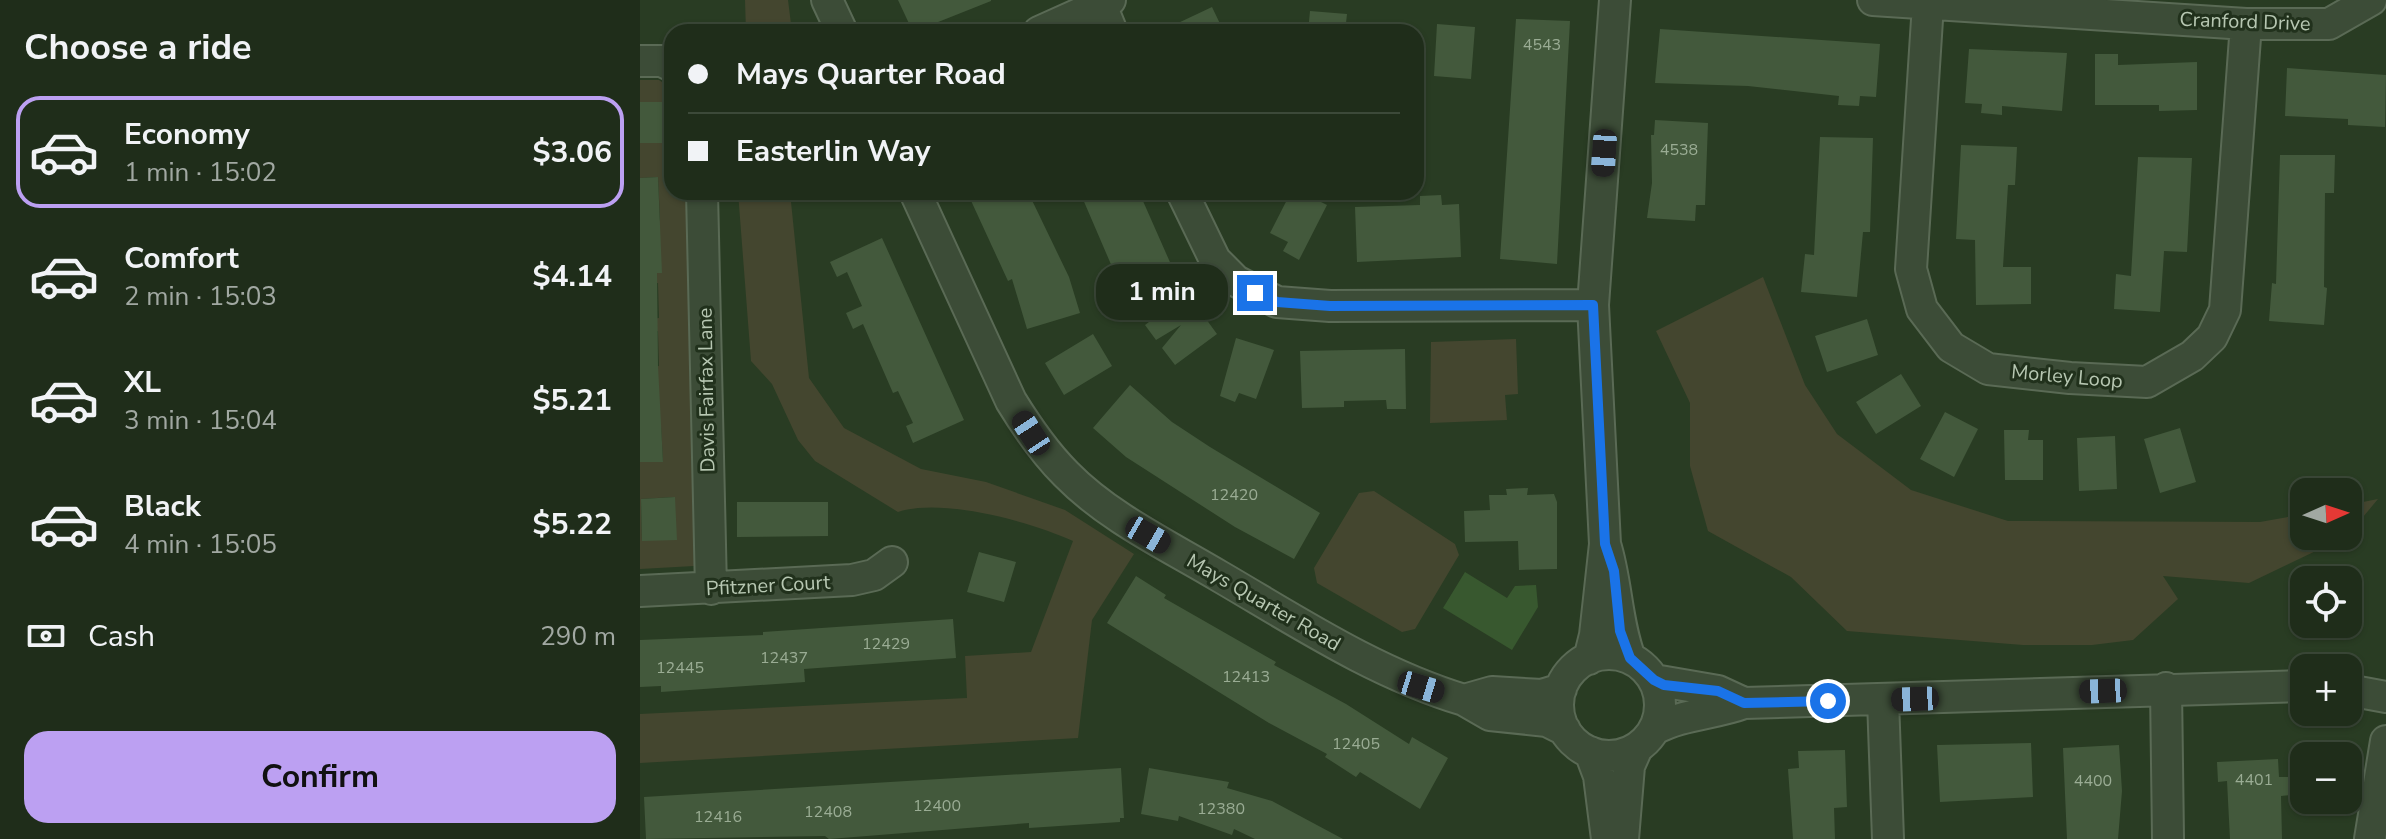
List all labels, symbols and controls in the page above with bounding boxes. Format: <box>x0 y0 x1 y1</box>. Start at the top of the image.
street label: Cranford Drive <box>2179 6 2311 37</box>
text: Choose a ride <box>24 23 252 72</box>
house number: 4543 <box>1523 34 1561 56</box>
text: Mays Quarter Road <box>736 54 1006 95</box>
text: Economy <box>124 114 250 155</box>
icon: car <box>28 116 100 188</box>
car <box>1590 128 1618 178</box>
text: Easterlin Way <box>736 131 931 172</box>
text: $3.06 <box>533 132 612 173</box>
house number: 4538 <box>1660 139 1698 161</box>
text: 1 min · 15:02 <box>124 155 277 190</box>
text: Comfort <box>124 238 239 279</box>
icon: car <box>28 240 100 312</box>
text: $4.14 <box>533 256 612 297</box>
callout: 1 min <box>1095 265 1227 321</box>
text: 1 min <box>1128 274 1196 309</box>
route end <box>1237 275 1273 311</box>
text: 2 min · 15:03 <box>124 279 277 314</box>
street label: Davis Fairfax Lane <box>692 307 721 473</box>
street label: Morley Loop <box>2010 358 2124 395</box>
text: XL <box>124 362 161 403</box>
icon: car <box>28 364 100 436</box>
text: $5.21 <box>533 380 612 421</box>
text: 3 min · 15:04 <box>124 403 277 438</box>
car <box>1008 406 1054 460</box>
north arrow <box>2290 478 2362 550</box>
map controls <box>2290 478 2362 814</box>
house number: 12420 <box>1210 484 1258 506</box>
text: Black <box>124 486 201 527</box>
icon: car <box>28 488 100 560</box>
text: $5.22 <box>533 504 612 545</box>
car <box>1121 513 1175 557</box>
text: 4 min · 15:05 <box>124 527 277 562</box>
street label: Mays Quarter Road <box>1182 547 1346 658</box>
button: locate <box>2290 566 2362 638</box>
street label: Pfitzner Court <box>705 569 832 602</box>
icon: cash <box>24 614 68 658</box>
text: Cash <box>88 616 155 657</box>
text: 290 m <box>540 619 616 654</box>
house number: 12429 <box>862 633 910 655</box>
house number: 12437 <box>760 647 808 669</box>
button: + <box>2290 654 2362 726</box>
house number: 12445 <box>656 657 704 679</box>
house number: 12413 <box>1222 666 1270 688</box>
car <box>1395 669 1447 705</box>
car <box>2079 678 2127 704</box>
route start <box>1810 683 1846 719</box>
car <box>1891 686 1939 712</box>
button: Confirm <box>24 731 616 823</box>
house number: 12405 <box>1332 733 1380 755</box>
button: − <box>2290 742 2362 814</box>
house number: 4401 <box>2235 769 2273 791</box>
house number: 4400 <box>2074 770 2112 792</box>
house number: 12400 <box>913 795 961 817</box>
house number: 12380 <box>1197 798 1245 820</box>
house number: 12408 <box>804 801 852 823</box>
house number: 12416 <box>694 806 742 828</box>

